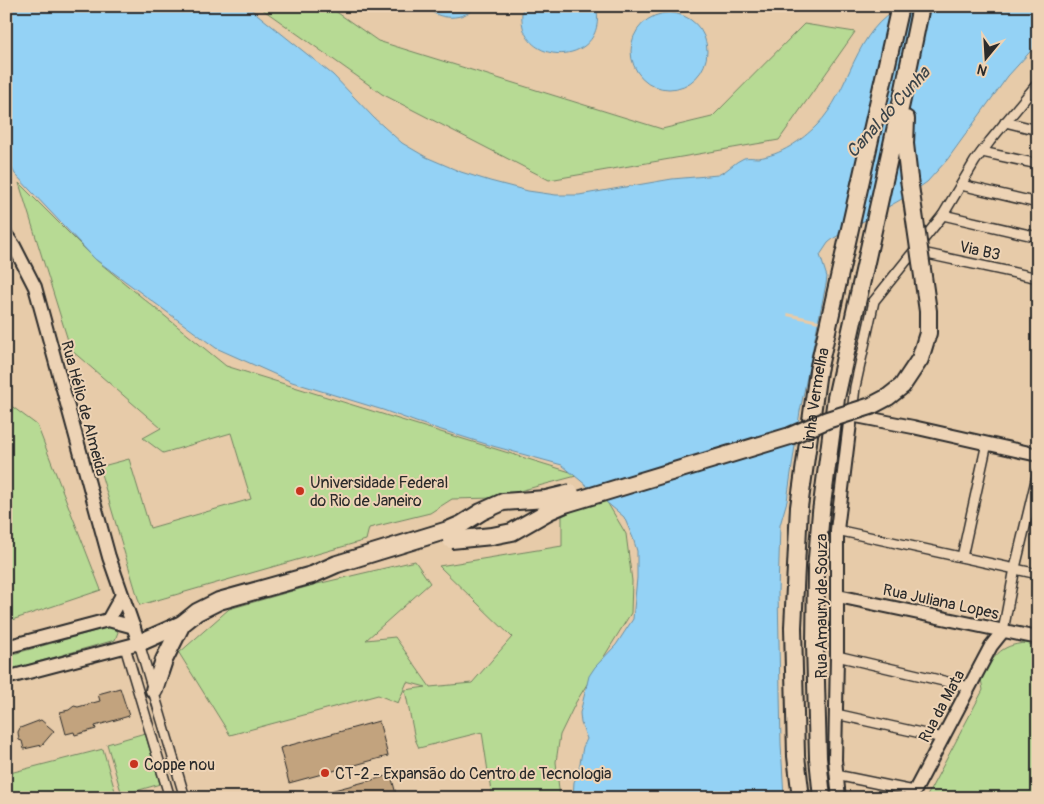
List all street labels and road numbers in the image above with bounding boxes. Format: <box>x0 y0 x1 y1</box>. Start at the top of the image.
street label: Via B3 <box>958 237 1002 265</box>
street label: Rua Hélio de Almeida <box>56 338 112 478</box>
street label: Linha Vermelha <box>798 346 834 451</box>
street label: Rua Amaury de Souza <box>812 534 832 678</box>
street label: Rua Juliana Lopes <box>881 580 1001 624</box>
street label: Rua da Mata <box>914 667 969 746</box>

